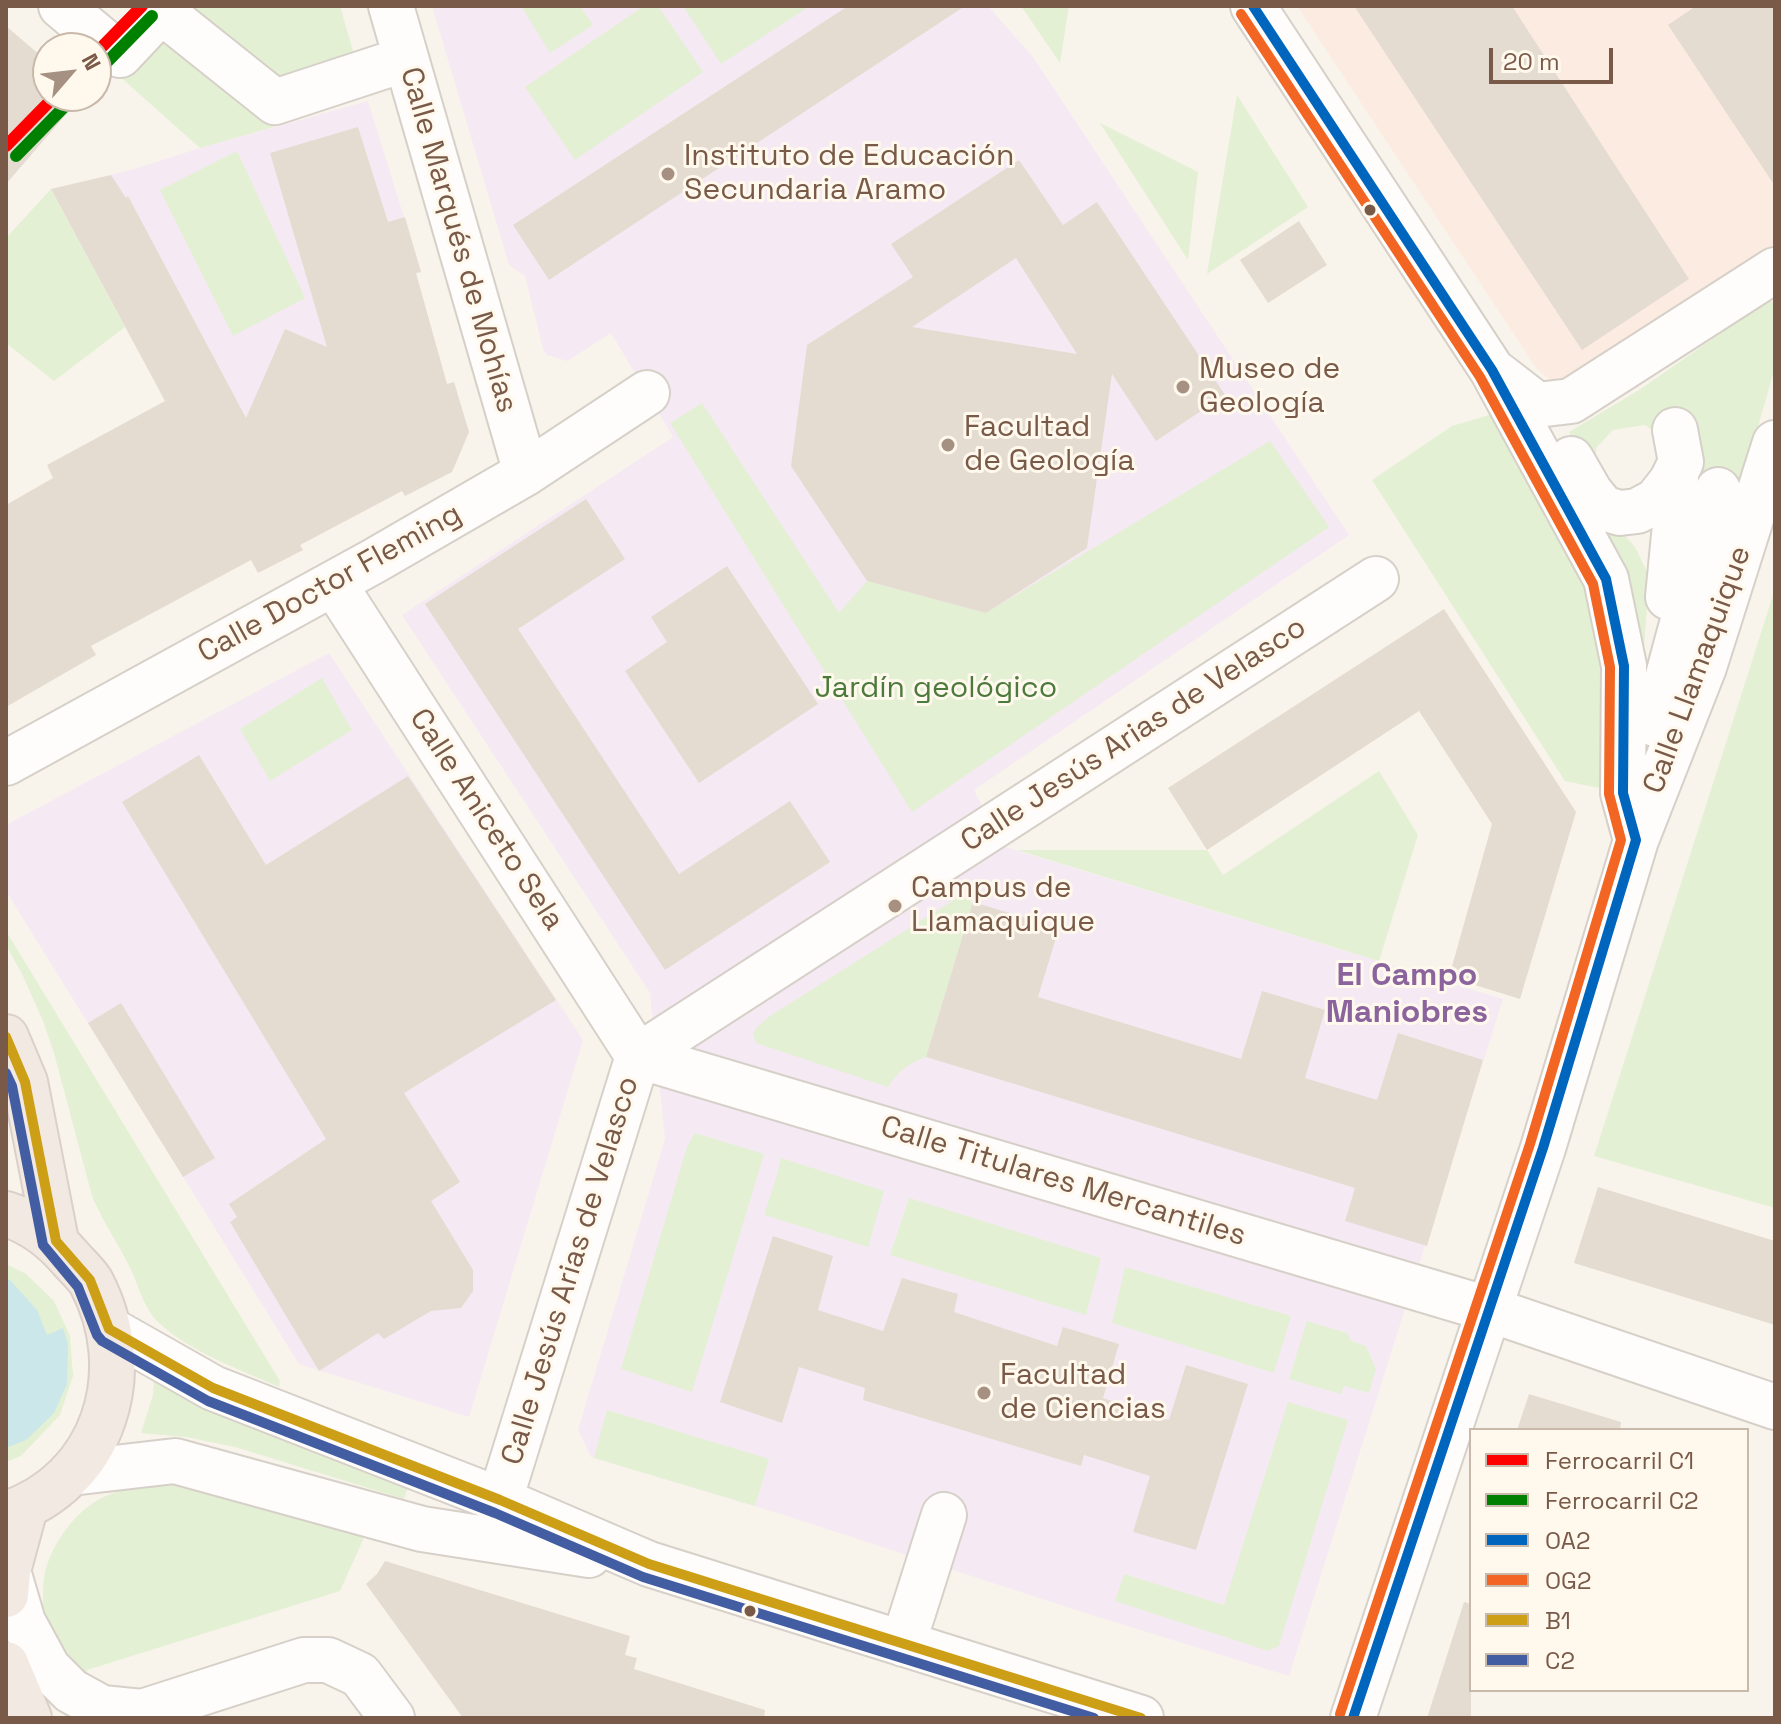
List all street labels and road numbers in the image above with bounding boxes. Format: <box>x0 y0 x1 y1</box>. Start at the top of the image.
street label: Calle Marqués de Mohías <box>391 63 525 417</box>
street label: Calle Doctor Fleming <box>192 497 468 671</box>
street label: Calle Llamaquique <box>1636 541 1760 799</box>
street label: Calle Jesús Arias de Velasco <box>955 610 1313 860</box>
street label: Calle Aniceto Sela <box>401 703 571 937</box>
street label: Calle Jesús Arias de Velasco <box>495 1072 647 1470</box>
street label: Calle Titulares Mercantiles <box>876 1109 1250 1255</box>

